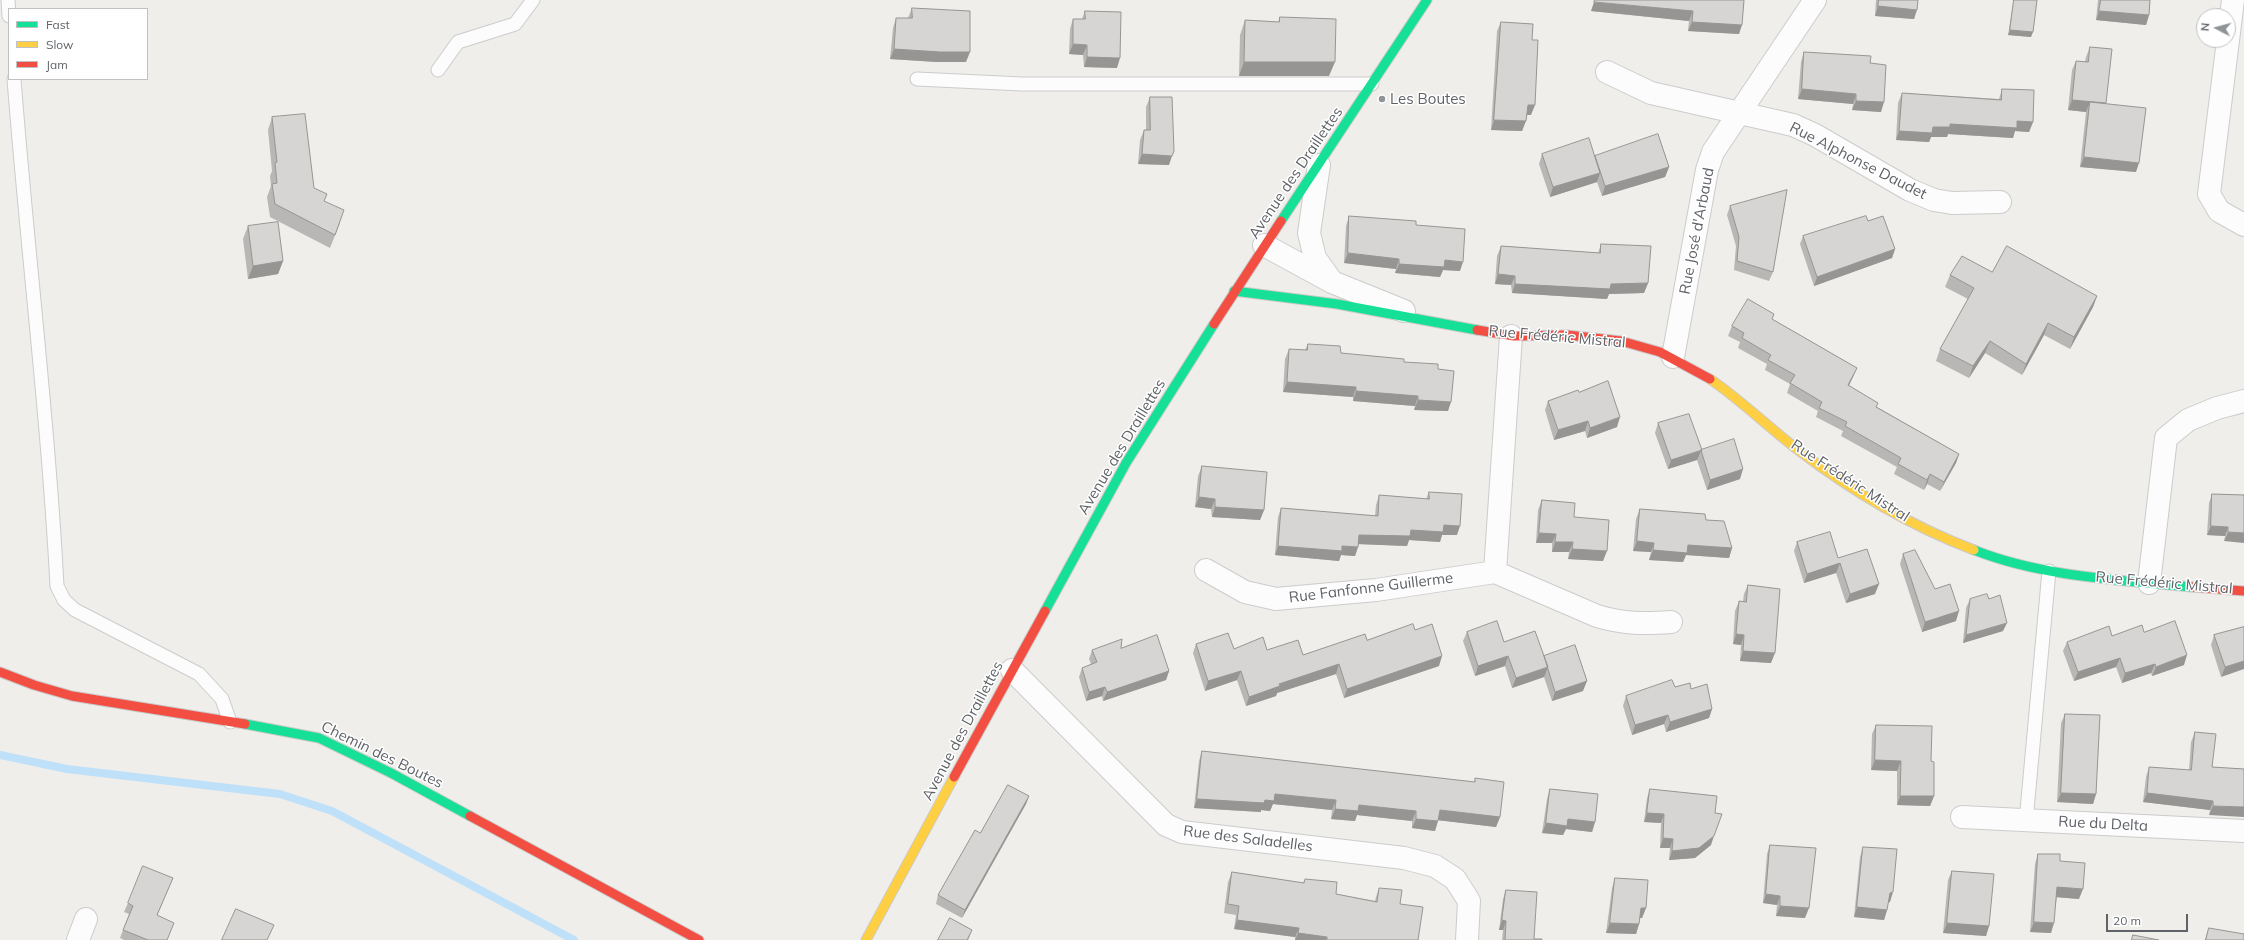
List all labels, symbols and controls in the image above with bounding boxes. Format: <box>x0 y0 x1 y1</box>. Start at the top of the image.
legend <box>8 8 148 80</box>
north arrow <box>2196 8 2236 48</box>
text: Fast <box>46 17 70 32</box>
text: N <box>2198 22 2212 32</box>
text: Slow <box>46 37 74 52</box>
text: Jam <box>46 57 68 72</box>
place label: Les Boutes <box>1390 90 1466 108</box>
marker: Les Boutes <box>1377 94 1387 104</box>
street label: Avenue des Draillettes <box>1245 104 1347 242</box>
street label: Rue Alphonse Daudet <box>1786 119 1930 203</box>
street label: Rue José d'Arbaud <box>1676 166 1718 296</box>
street label: Rue Frédéric Mistral <box>1488 322 1626 352</box>
street label: Avenue des Draillettes <box>1074 376 1170 518</box>
street label: Rue Frédéric Mistral <box>1787 436 1913 526</box>
street label: Rue Frédéric Mistral <box>2095 568 2233 598</box>
street label: Rue Fanfonne Guillerme <box>1288 569 1454 607</box>
street label: Avenue des Draillettes <box>919 658 1007 804</box>
street label: Chemin des Boutes <box>318 718 446 792</box>
street label: Rue du Delta <box>2058 813 2148 835</box>
street label: Rue des Saladelles <box>1182 822 1314 856</box>
scale bar <box>2108 906 2190 932</box>
text: 20 m <box>2113 913 2141 928</box>

